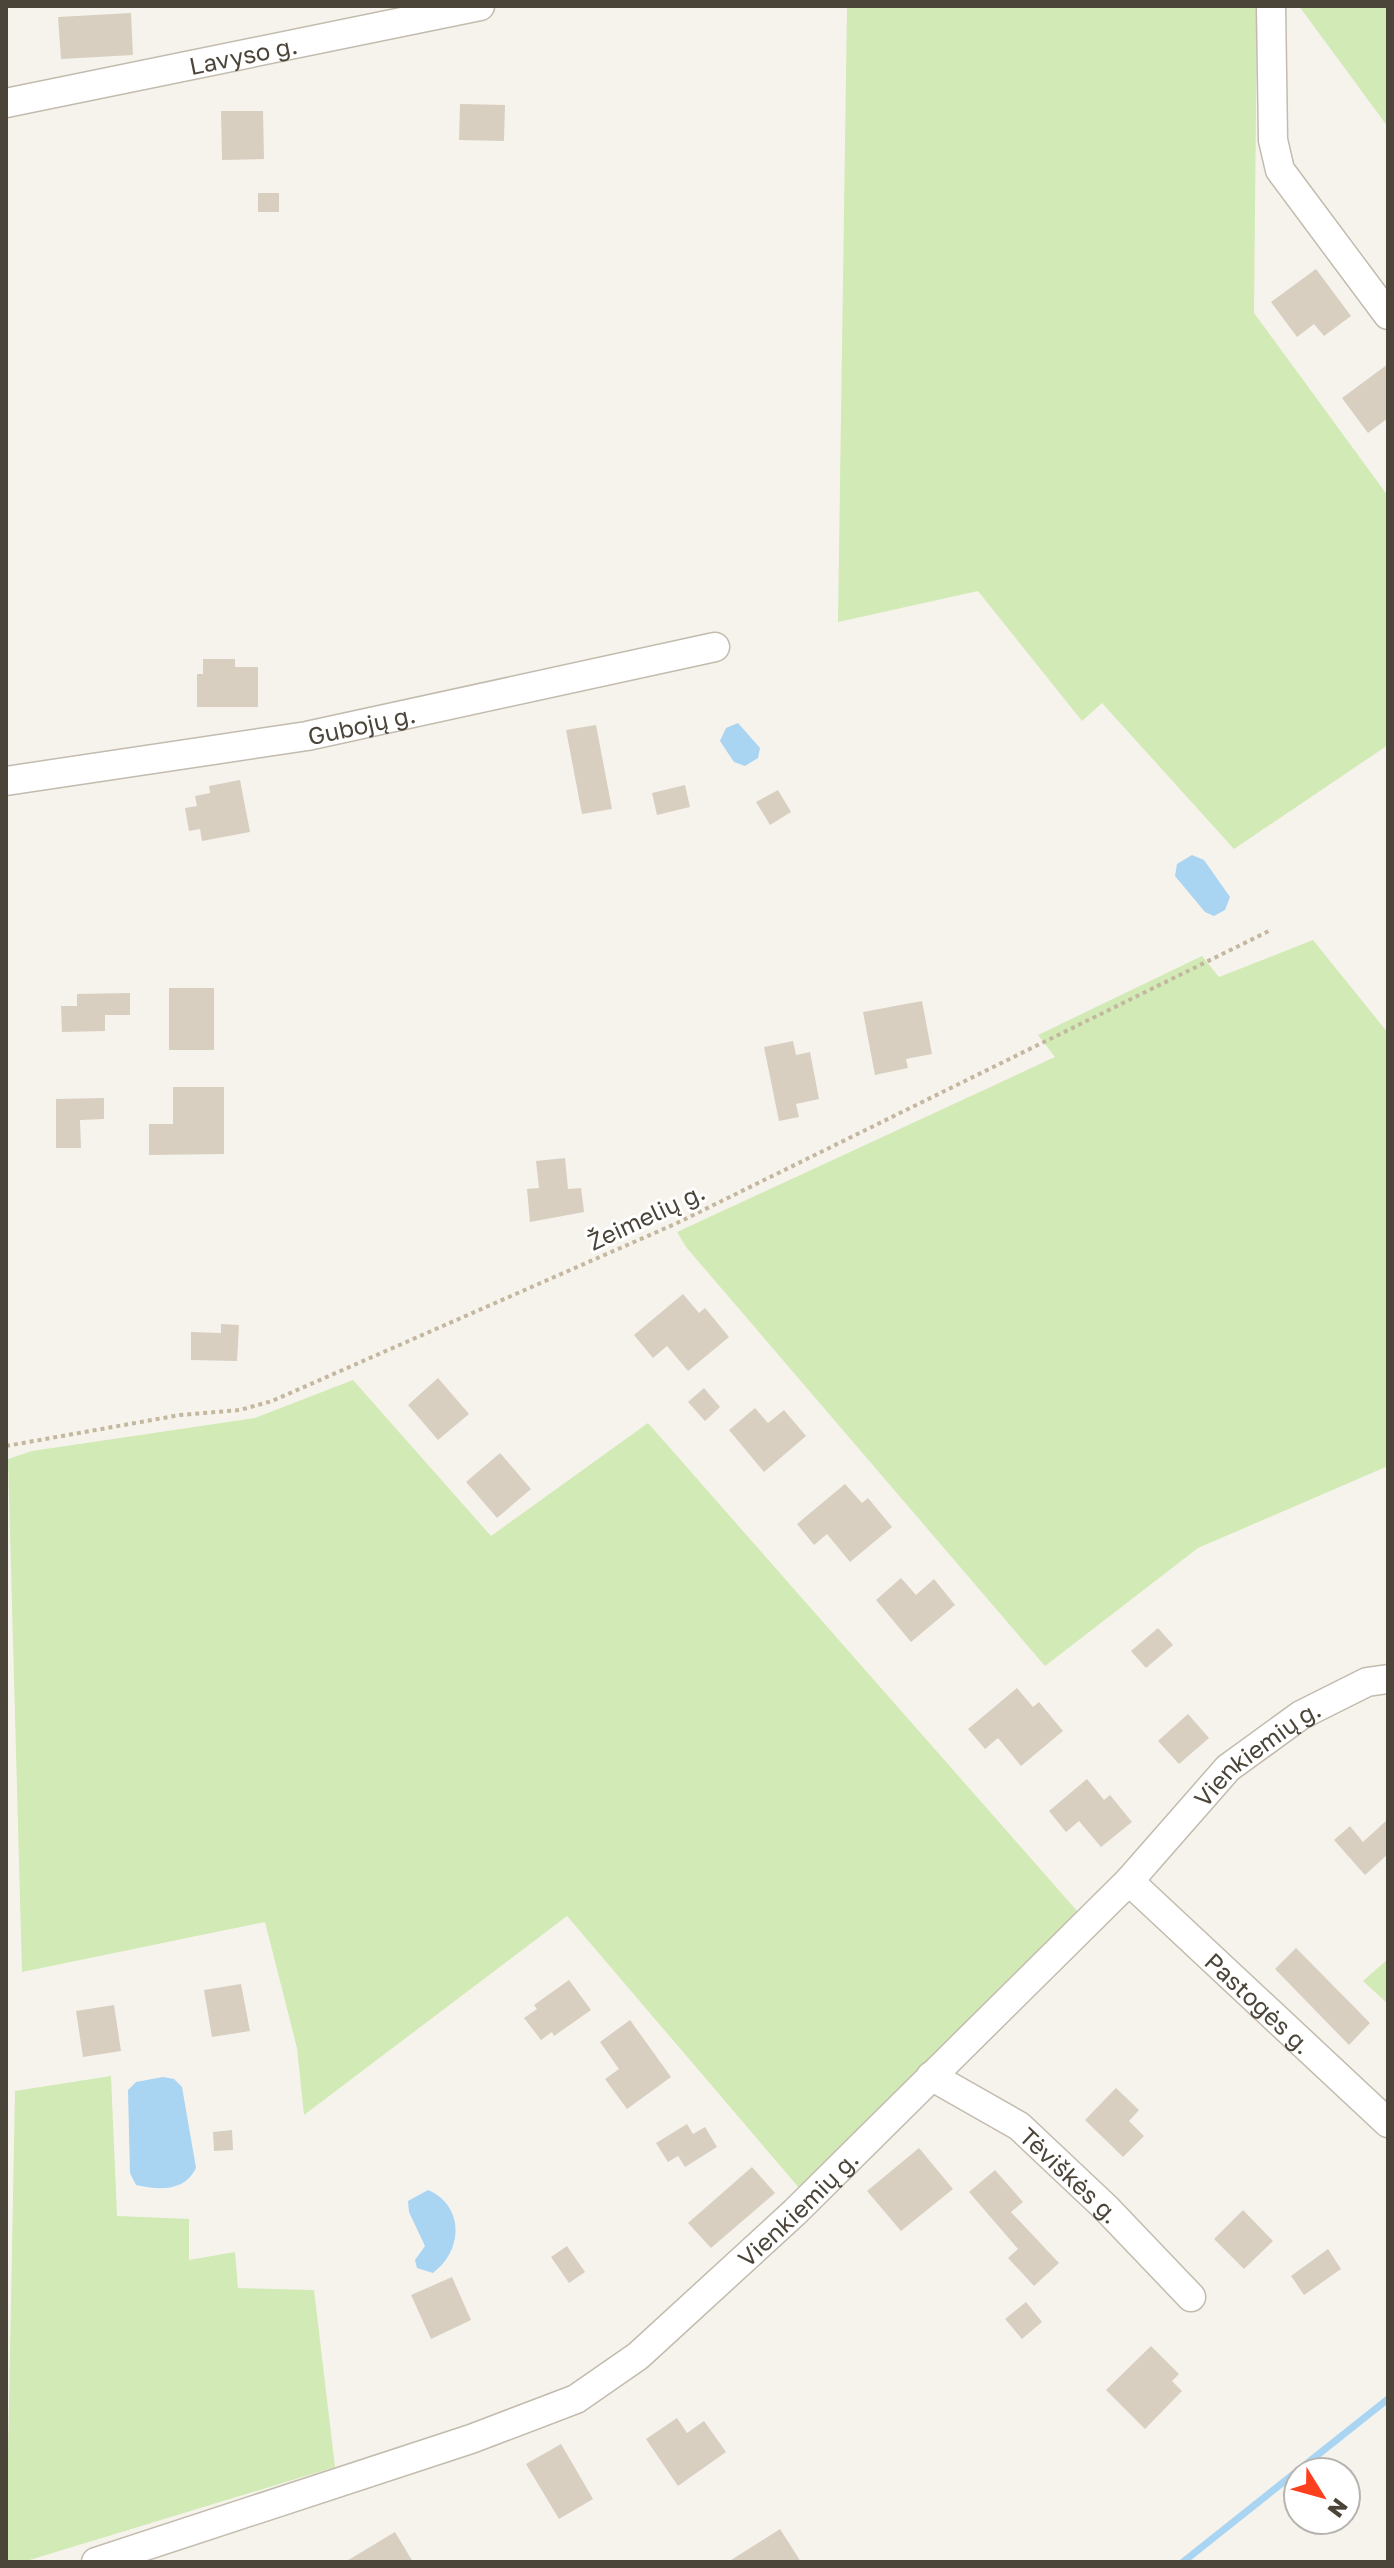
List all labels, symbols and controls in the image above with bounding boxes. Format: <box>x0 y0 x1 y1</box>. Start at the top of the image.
street label: Lavyso g. <box>186 29 300 80</box>
street label: Gubojų g. <box>305 698 418 750</box>
street label: Žeimelių g. <box>583 1176 709 1256</box>
street label: Vienkiemių g. <box>1187 1693 1325 1812</box>
street label: Pastogės g. <box>1200 1946 1318 2059</box>
street label: Tėviškės g. <box>1015 2121 1127 2229</box>
street label: Vienkiemių g. <box>731 2144 864 2272</box>
north arrow <box>1282 2456 1362 2536</box>
text: N <box>1323 2494 1354 2523</box>

